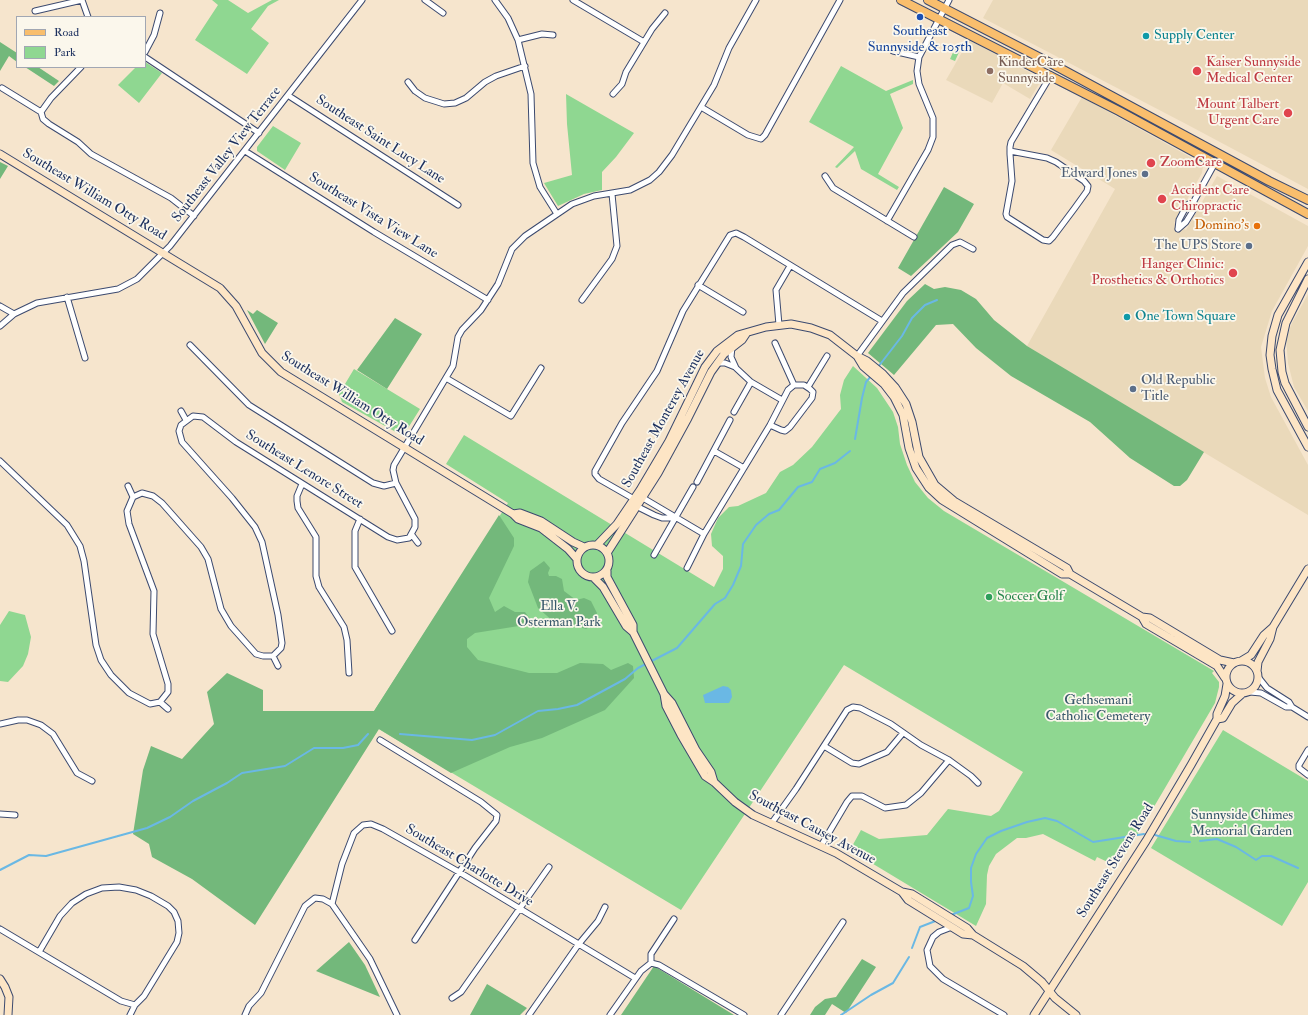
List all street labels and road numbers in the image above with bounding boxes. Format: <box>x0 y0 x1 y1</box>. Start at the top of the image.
street label: Southeast Valley View Terrace <box>169 84 285 226</box>
street label: Southeast Saint Lucy Lane <box>312 92 448 188</box>
street label: Southeast William Otty Road <box>19 145 169 245</box>
street label: Southeast Vista View Lane <box>305 169 441 263</box>
street label: Southeast Monterey Avenue <box>619 347 709 491</box>
street label: Southeast William Otty Road <box>278 348 426 450</box>
street label: Southeast Lenore Street <box>242 427 366 513</box>
street label: Southeast Causey Avenue <box>746 787 878 869</box>
street label: Southeast Stevens Road <box>1074 801 1158 921</box>
street label: Southeast Charlotte Drive <box>402 821 536 911</box>

